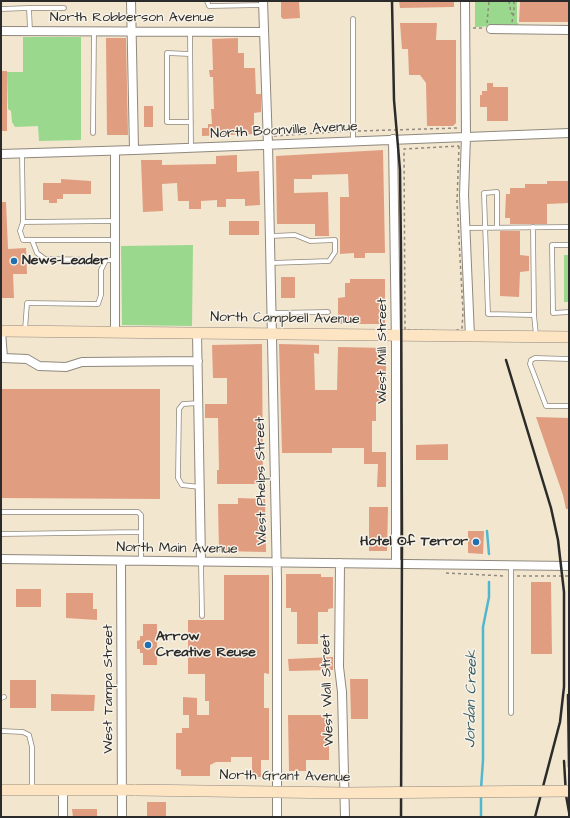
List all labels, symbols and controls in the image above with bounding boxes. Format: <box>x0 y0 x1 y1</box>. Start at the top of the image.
street label: North Robberson Avenue <box>50 10 214 26</box>
street label: North Boonville Avenue <box>210 119 358 143</box>
place label: News-Leader <box>22 253 108 269</box>
marker: News-Leader <box>9 256 19 266</box>
street label: West Mill Street <box>375 298 391 404</box>
street label: North Campbell Avenue <box>210 309 360 329</box>
street label: West Phelps Street <box>252 417 272 545</box>
place label: Hotel Of Terror <box>360 534 468 550</box>
marker: Hotel Of Terror <box>471 537 481 547</box>
street label: North Main Avenue <box>116 540 238 558</box>
street label: West Tampa Street <box>101 624 117 754</box>
place label: Arrow Creative Reuse <box>156 629 256 662</box>
street label: West Wall Street <box>318 633 338 747</box>
marker: Arrow Creative Reuse <box>143 640 153 650</box>
water label: Jordan Creek <box>462 650 482 748</box>
street label: North Grant Avenue <box>219 767 351 787</box>

